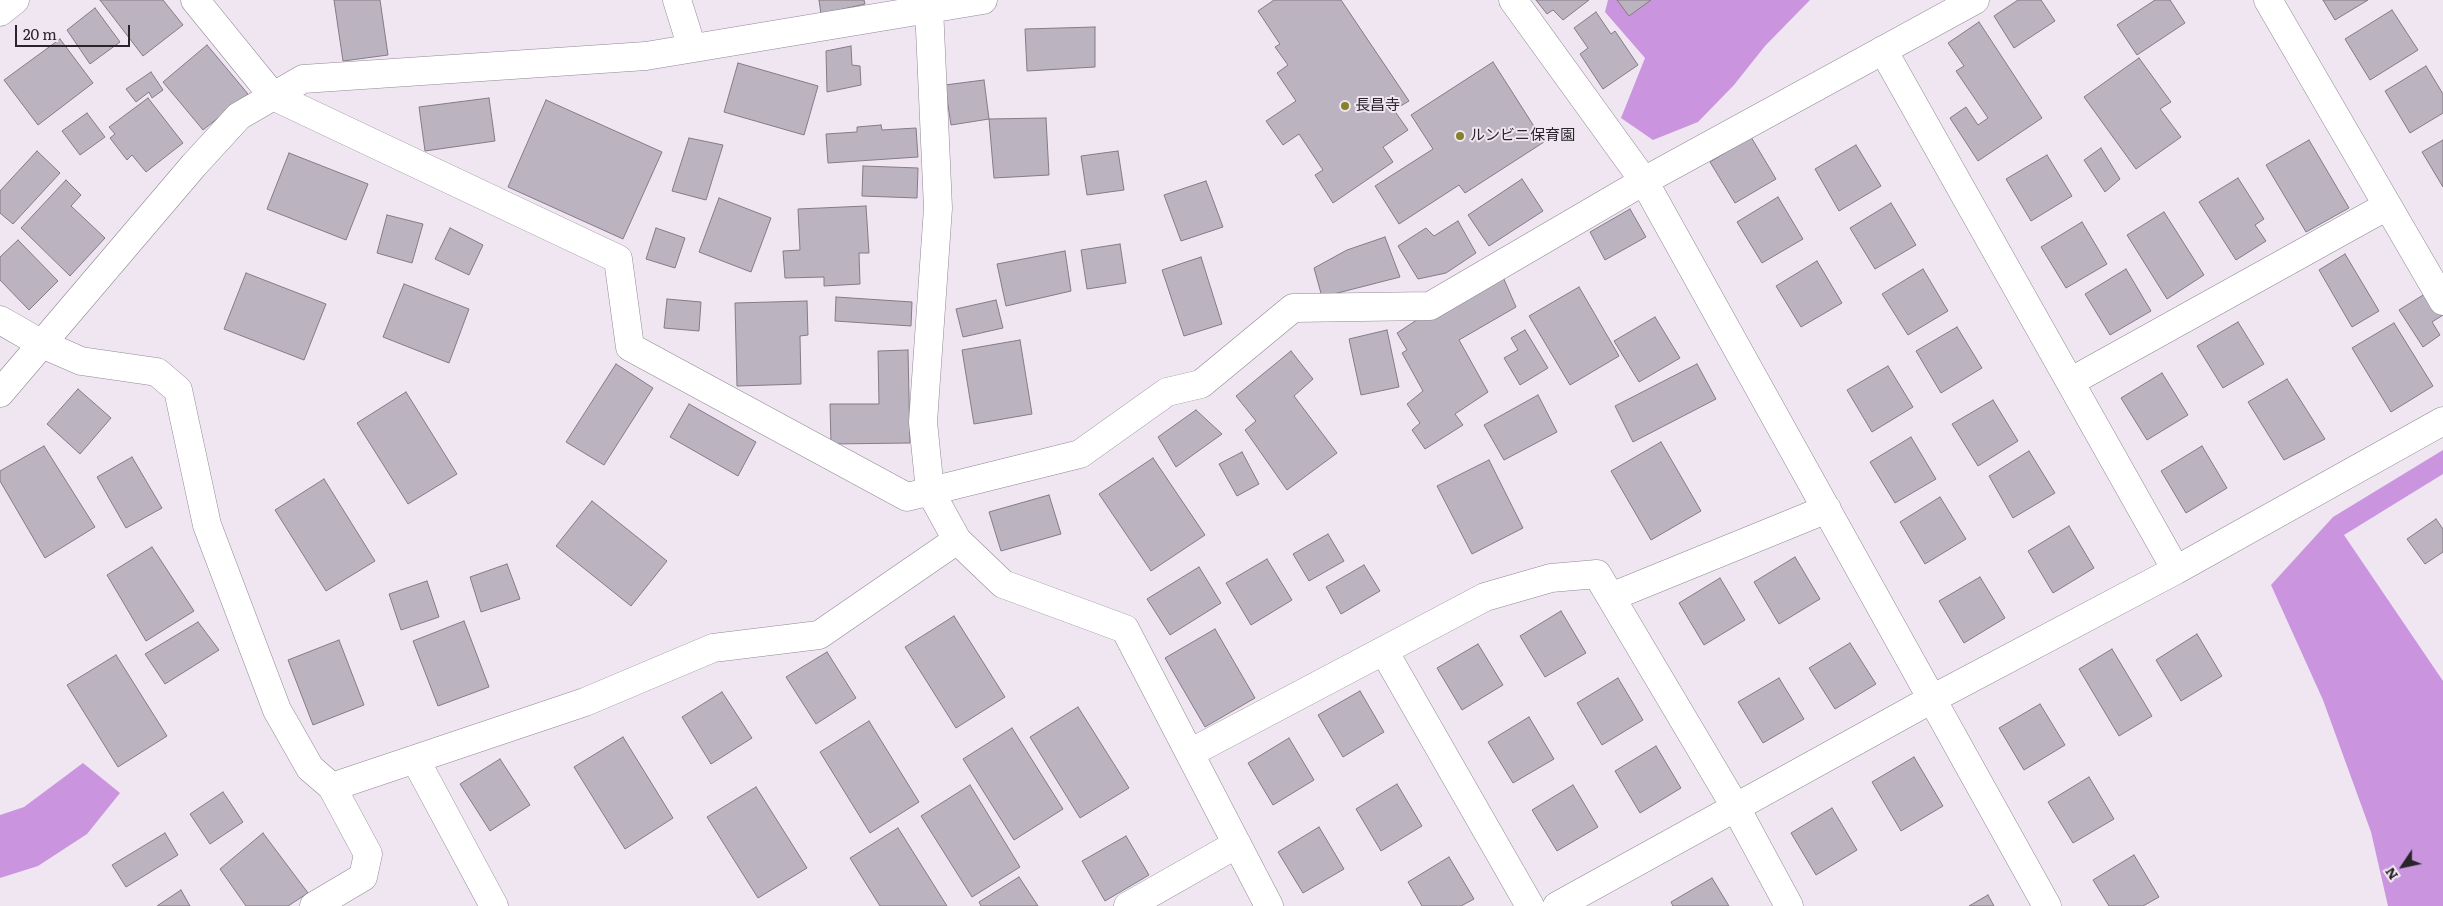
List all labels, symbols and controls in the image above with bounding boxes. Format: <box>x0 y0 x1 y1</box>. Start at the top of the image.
scale bar <box>18 15 132 47</box>
text: 20 m <box>23 22 57 45</box>
place label: 長昌寺 <box>1355 97 1400 115</box>
marker: 長昌寺 <box>1339 100 1351 112</box>
place label: ルンビニ保育園 <box>1470 127 1575 145</box>
marker: ルンビニ保育園 <box>1454 130 1466 142</box>
north arrow <box>2378 841 2428 891</box>
text: N <box>2379 864 2402 885</box>

